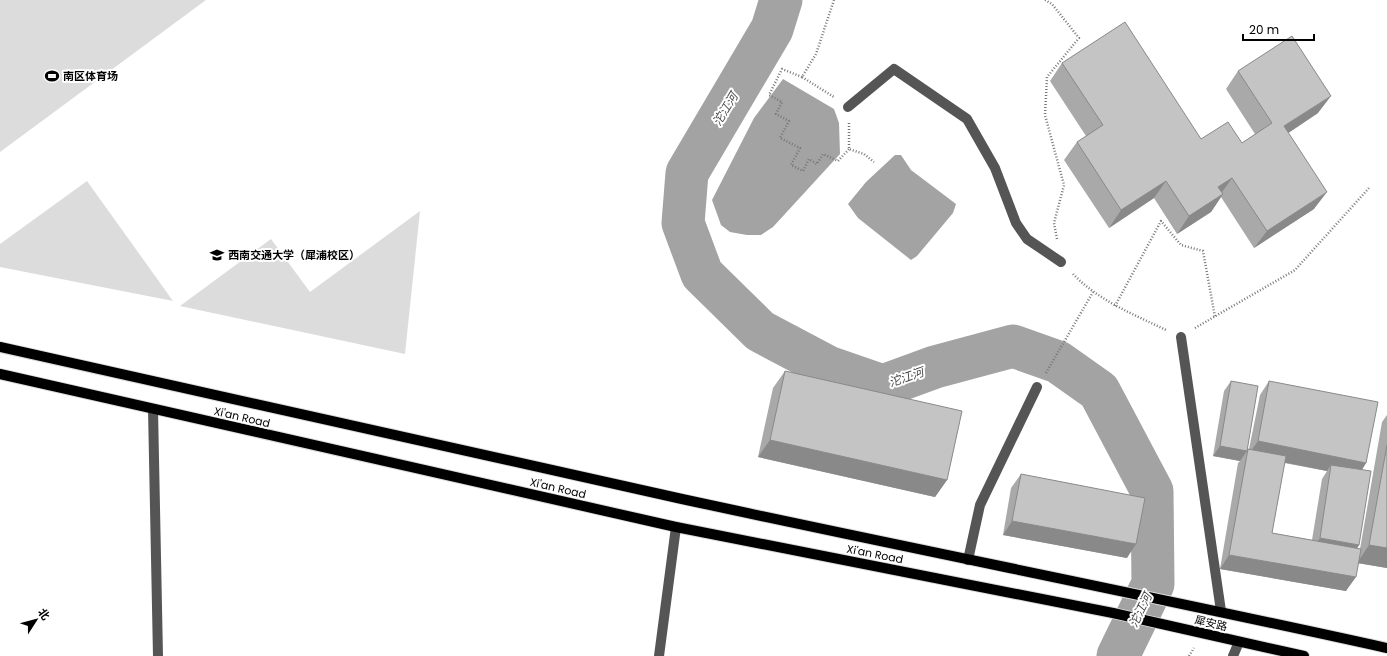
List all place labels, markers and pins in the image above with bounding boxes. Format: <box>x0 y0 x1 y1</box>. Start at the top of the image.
sports icon: 南区体育场 <box>44 68 60 84</box>
place label: 南区体育场 <box>63 68 118 84</box>
school or university icon: 西南交通大学（犀浦校区） <box>209 247 225 263</box>
place label: 西南交通大学（犀浦校区） <box>228 247 360 263</box>

